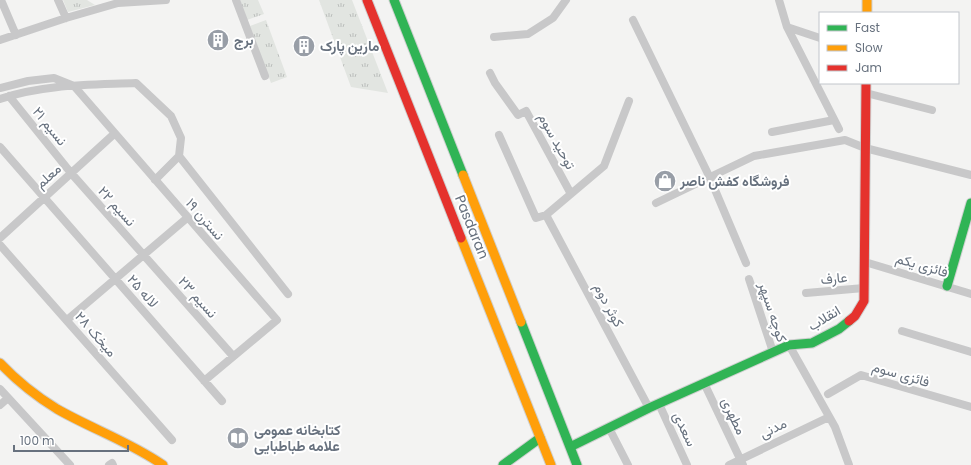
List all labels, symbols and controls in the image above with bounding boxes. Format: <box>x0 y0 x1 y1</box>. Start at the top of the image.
legend <box>819 12 959 84</box>
text: Fast <box>855 19 880 36</box>
building icon: برج <box>205 27 231 53</box>
place label: برج <box>234 30 253 50</box>
building icon: مارین پارک <box>291 33 317 59</box>
place label: مارین پارک <box>320 36 380 56</box>
text: Slow <box>855 39 883 56</box>
text: Jam <box>855 59 882 76</box>
street label: نسیم ۲۱ <box>28 102 72 150</box>
street label: توحید سوم <box>533 109 581 173</box>
street label: معلم <box>31 159 65 193</box>
shop icon: فروشگاه کفش ناصر <box>652 168 678 194</box>
place label: فروشگاه کفش ناصر <box>679 171 789 191</box>
street label: نسیم ۲۲ <box>93 181 141 231</box>
street label: Pasdaran <box>450 192 494 262</box>
street label: نسترن ۱۹ <box>181 194 229 244</box>
street label: فائزی یکم <box>893 248 951 282</box>
street label: عارف <box>820 267 848 289</box>
street label: لاله ۲۵ <box>123 270 163 312</box>
street label: نسیم ۲۳ <box>174 272 222 322</box>
street label: کوچه سپهر <box>754 278 792 345</box>
street label: کوثر دوم <box>589 279 629 331</box>
street label: انقلاب <box>804 300 844 336</box>
street label: میخک ۲۸ <box>71 307 121 361</box>
street label: فائزی سوم <box>870 356 932 392</box>
street label: مطهری <box>717 394 751 438</box>
street label: سعدی <box>668 408 702 450</box>
street label: مدنی <box>756 413 790 443</box>
place label: کتابخانه عمومی علامه طباطبایی <box>254 420 341 456</box>
library icon: کتابخانه عمومی علامه طباطبایی <box>225 425 251 451</box>
scale bar <box>14 427 128 453</box>
text: 100 m <box>20 432 54 449</box>

